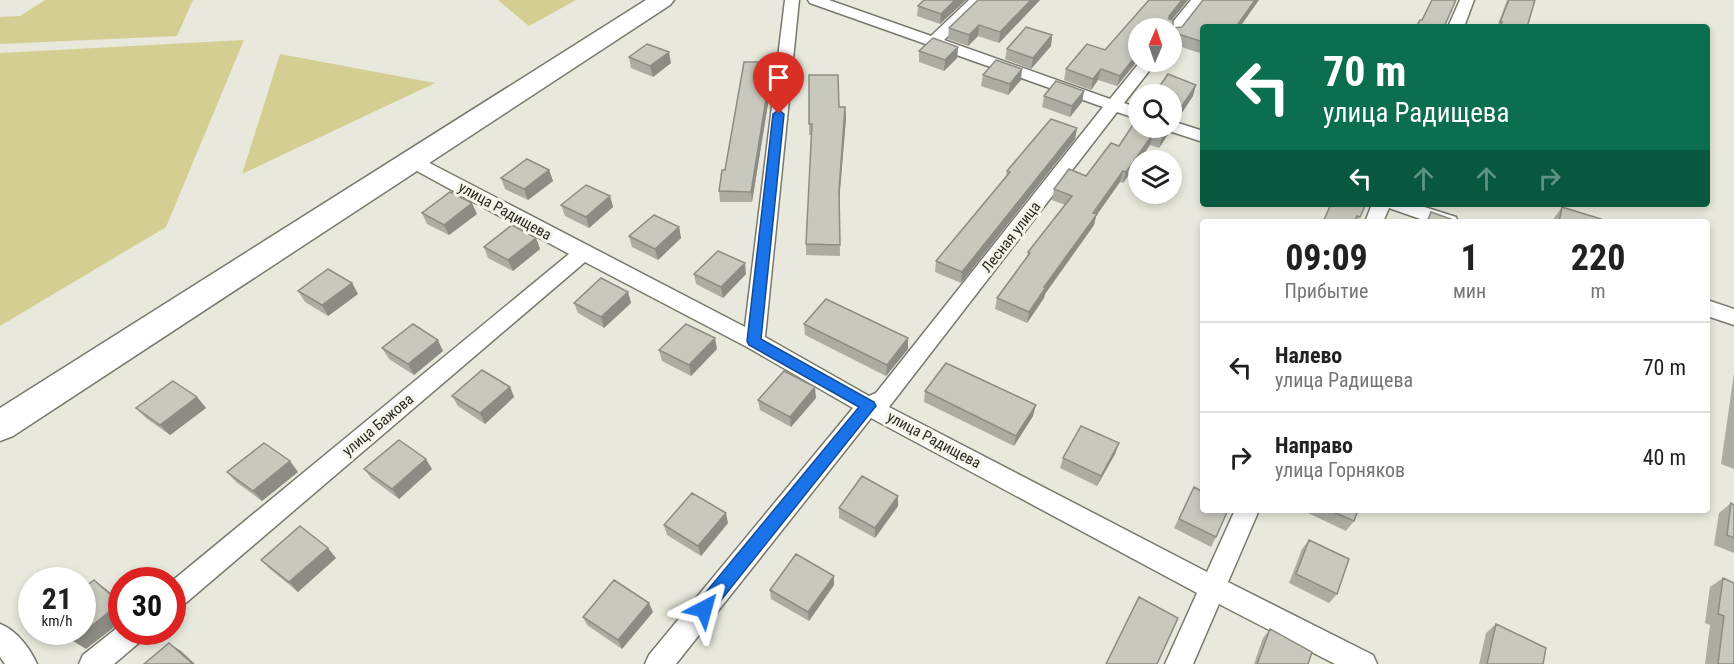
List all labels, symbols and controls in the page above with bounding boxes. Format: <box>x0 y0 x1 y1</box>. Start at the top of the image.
north arrow <box>1128 18 1182 72</box>
map controls <box>1128 18 1182 204</box>
text: 70 m <box>1323 47 1406 96</box>
icon: left <box>1224 48 1302 126</box>
pin <box>753 52 804 114</box>
icon: arrive <box>762 61 795 94</box>
button: search <box>1128 84 1182 138</box>
text: улица Радищева <box>1323 97 1509 129</box>
button: layers <box>1128 150 1182 204</box>
icon: left <box>1344 162 1377 195</box>
icon: ahead <box>1407 162 1440 195</box>
icon: ahead <box>1470 162 1503 195</box>
icon: right <box>1533 162 1566 195</box>
street label: улица Радищева <box>455 178 555 244</box>
street label: Лесная улица <box>978 198 1044 276</box>
text: 09:09 <box>1285 237 1368 279</box>
text: 1 <box>1460 237 1479 279</box>
text: 220 <box>1571 237 1625 279</box>
text: Прибытие <box>1285 279 1368 303</box>
text: мин <box>1453 279 1486 303</box>
text: m <box>1591 279 1606 303</box>
text: Налево <box>1275 343 1342 368</box>
icon: left <box>1224 351 1257 384</box>
text: 70 m <box>1643 355 1686 380</box>
text: улица Радищева <box>1275 368 1413 392</box>
street label: улица Бажова <box>339 390 417 460</box>
street label: улица Радищева <box>884 408 984 472</box>
text: Направо <box>1275 433 1353 458</box>
icon: right <box>1224 441 1257 474</box>
text: 40 m <box>1643 445 1686 470</box>
text: улица Горняков <box>1275 458 1405 482</box>
speed limit sign: 30 <box>108 567 186 645</box>
position arrow <box>672 577 736 641</box>
text: 21 <box>42 581 72 616</box>
text: km/h <box>42 612 72 630</box>

